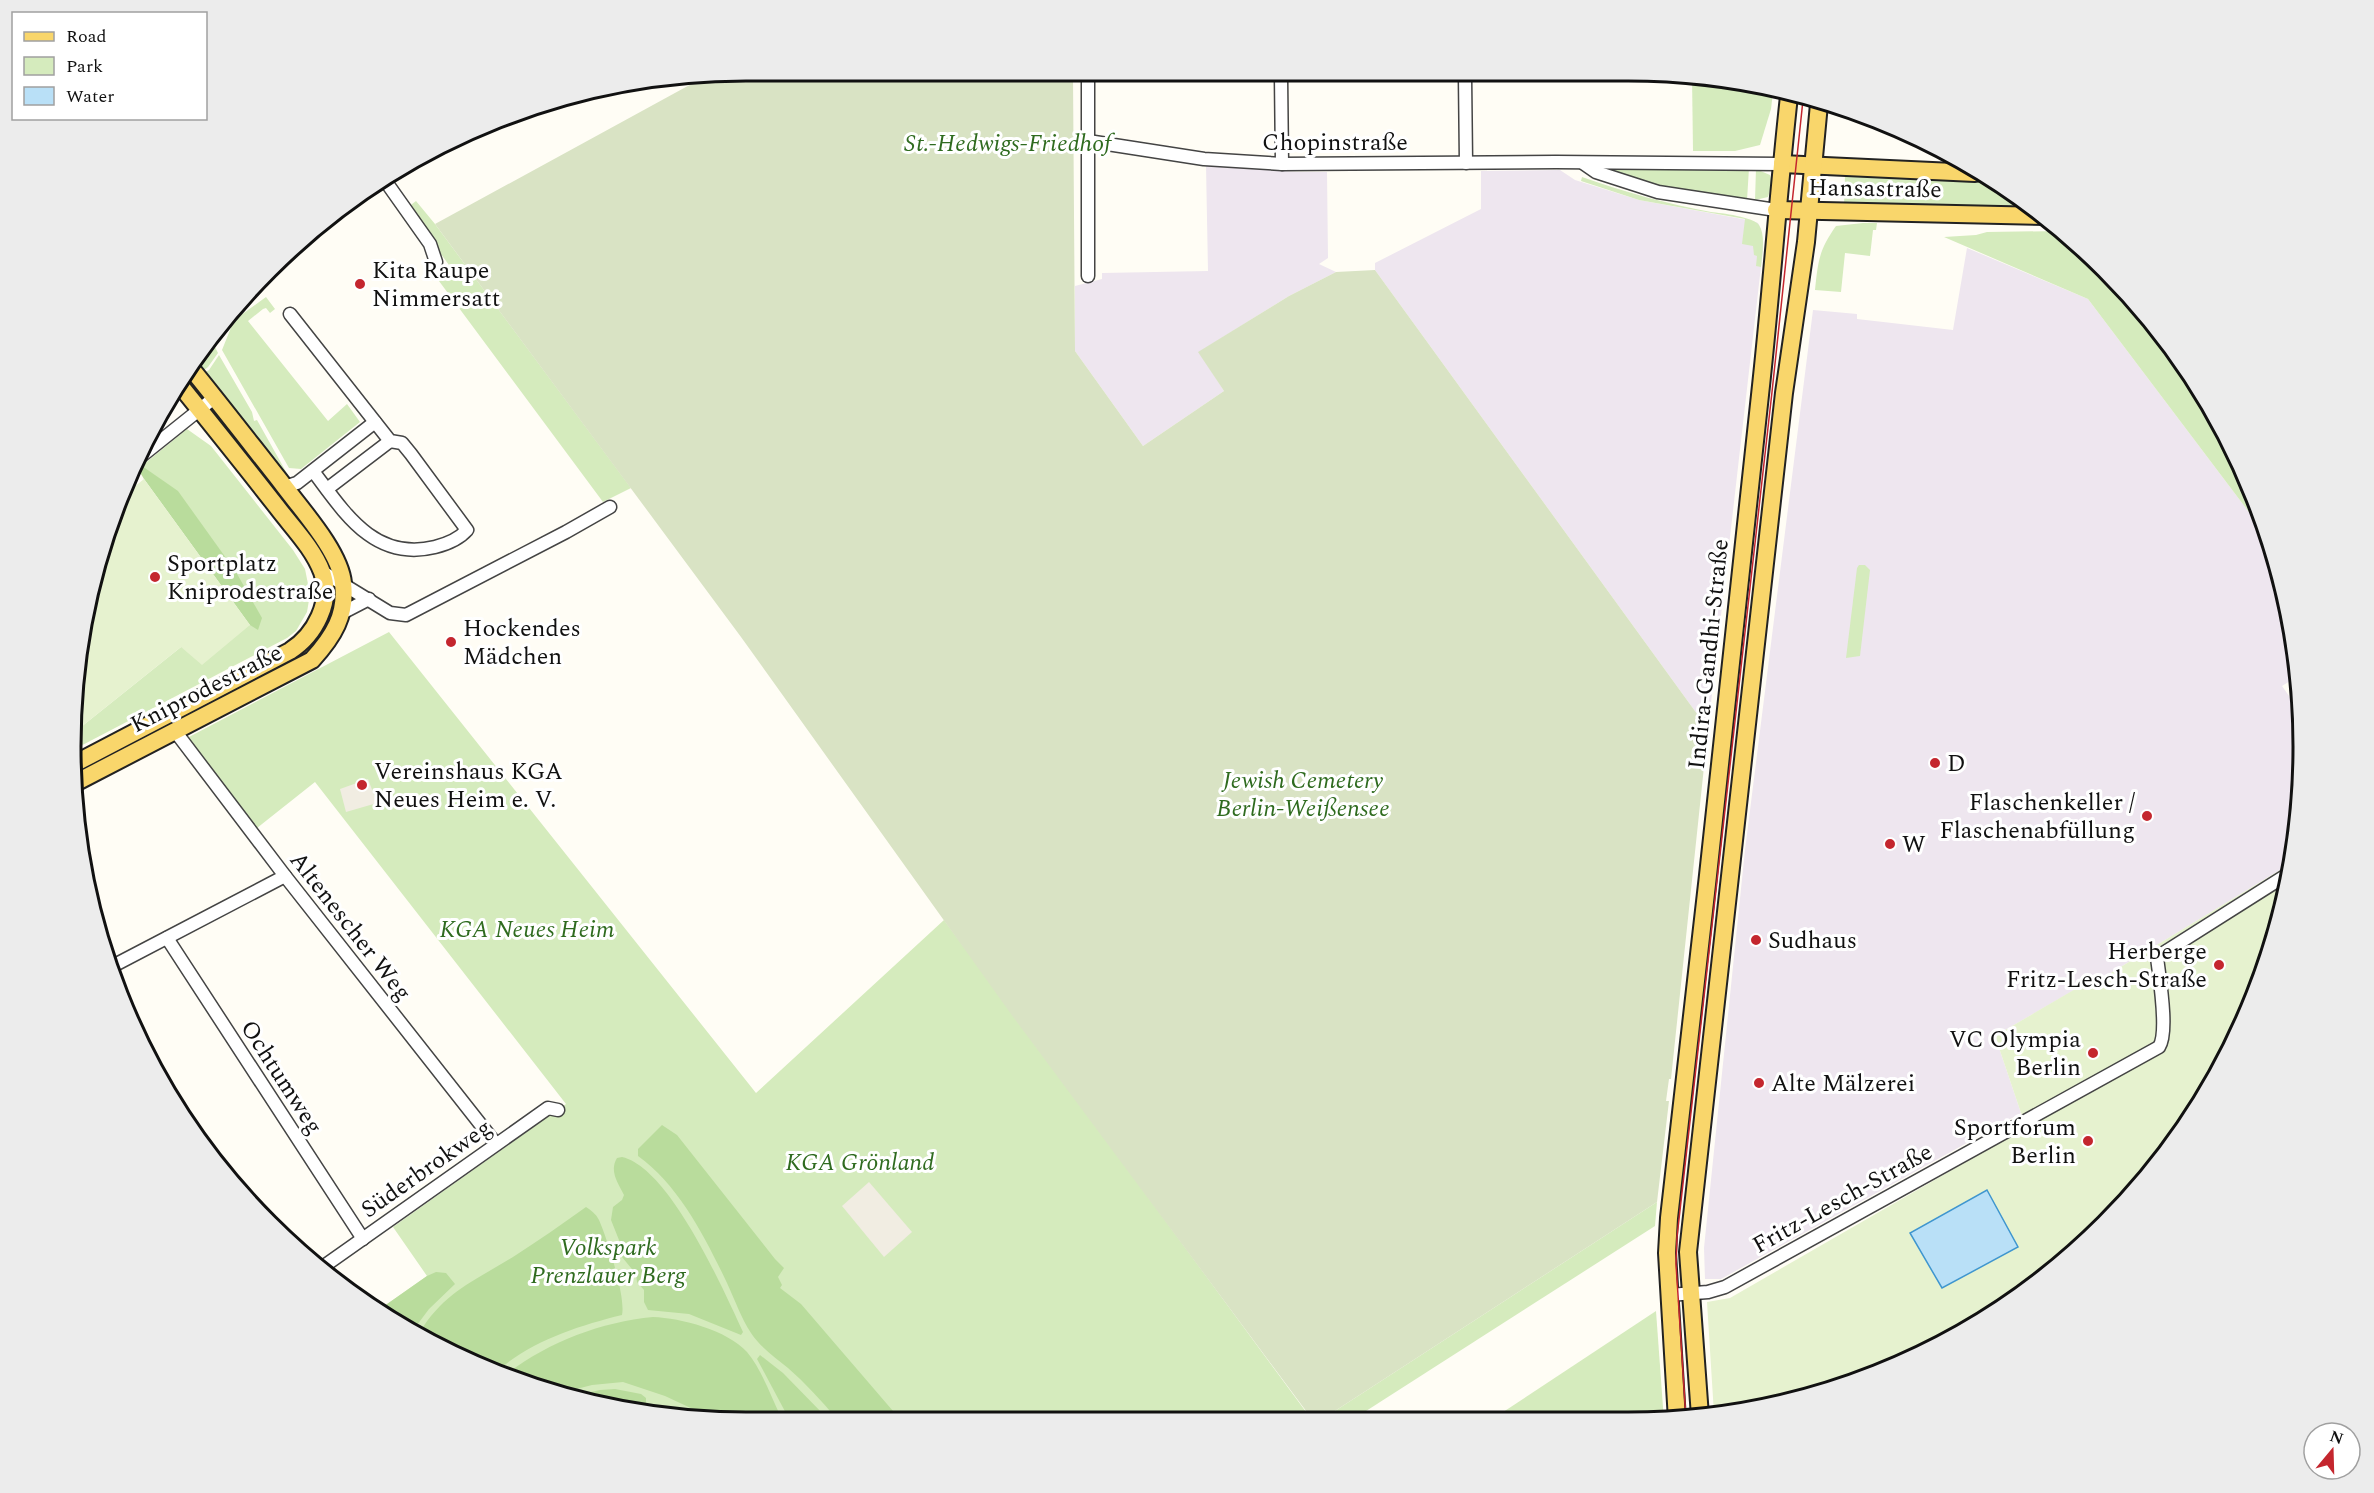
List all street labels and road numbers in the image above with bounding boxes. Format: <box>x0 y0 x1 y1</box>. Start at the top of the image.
street label: Chopinstraße <box>1262 125 1408 161</box>
street label: Hansastraße <box>1808 170 1942 208</box>
street label: Indira-Gandhi-Straße <box>1679 537 1739 771</box>
street label: Kniprodestraße <box>124 635 289 743</box>
street label: Altenescher Weg <box>280 844 420 1009</box>
street label: Ochtumweg <box>231 1013 332 1142</box>
street label: Süderbrokweg <box>354 1110 500 1227</box>
street label: Fritz-Lesch-Straße <box>1746 1134 1939 1263</box>

